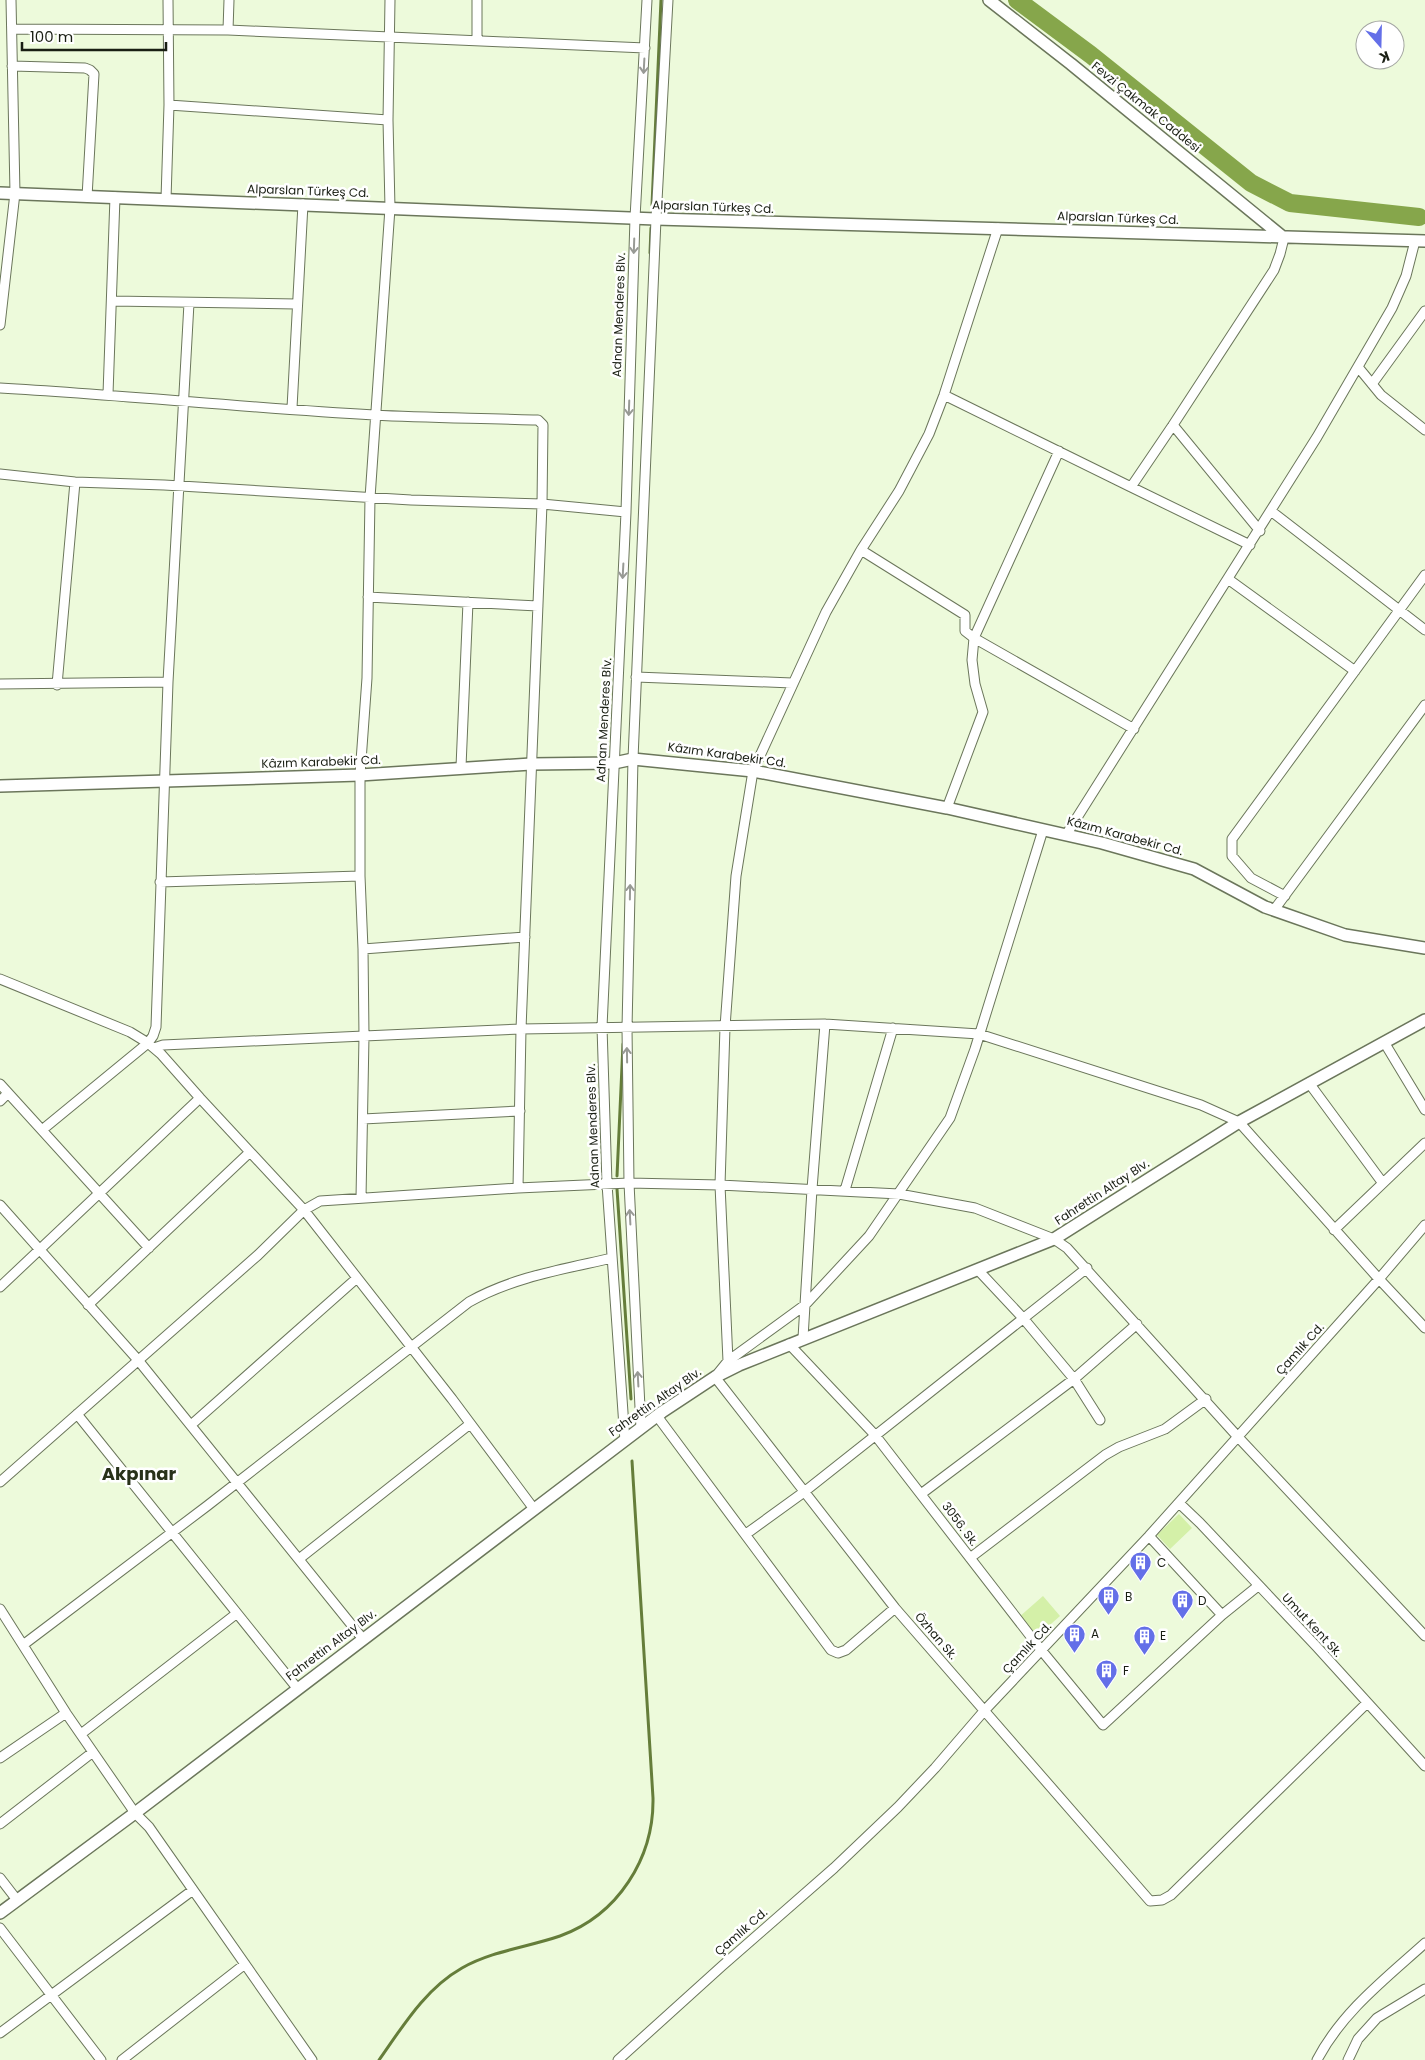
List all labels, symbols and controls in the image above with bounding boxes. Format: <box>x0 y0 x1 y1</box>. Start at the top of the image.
scale bar <box>22 20 166 52</box>
north arrow <box>1355 20 1405 70</box>
text: 100 m <box>30 26 73 47</box>
text: K <box>1376 46 1392 68</box>
street label: Fevzi Çakmak Caddesi <box>1088 57 1204 156</box>
one-way arrow <box>640 58 649 74</box>
street label: Alparslan Türkeş Cd. <box>247 180 369 201</box>
street label: Alparslan Türkeş Cd. <box>652 196 774 217</box>
street label: Alparslan Türkeş Cd. <box>1057 207 1179 228</box>
one-way arrow <box>629 238 639 254</box>
street label: Adnan Menderes Blv. <box>608 252 629 378</box>
one-way arrow <box>624 400 634 416</box>
one-way arrow <box>619 562 628 578</box>
street label: Adnan Menderes Blv. <box>592 657 615 783</box>
street label: Kâzım Karabekir Cd. <box>667 738 787 771</box>
street label: Kâzım Karabekir Cd. <box>261 751 381 772</box>
street label: Kâzım Karabekir Cd. <box>1065 812 1185 859</box>
one-way arrow <box>625 884 635 900</box>
one-way arrow <box>622 1047 632 1063</box>
street label: Adnan Menderes Blv. <box>582 1063 603 1189</box>
street label: Fahrettin Altay Blv. <box>1051 1155 1152 1228</box>
one-way arrow <box>626 1209 635 1225</box>
street label: Çamlık Cd. <box>1272 1319 1328 1378</box>
street label: Fahrettin Altay Blv. <box>605 1363 704 1440</box>
one-way arrow <box>634 1372 643 1388</box>
district label: Akpınar <box>102 1461 177 1486</box>
street label: 3056. Sk. <box>938 1498 983 1549</box>
building icon: C <box>1129 1551 1153 1582</box>
place label: C <box>1157 1554 1166 1571</box>
building icon: B <box>1097 1585 1121 1616</box>
place label: B <box>1125 1588 1132 1605</box>
building icon: D <box>1170 1589 1194 1620</box>
street label: Umut Kent Sk. <box>1278 1589 1346 1660</box>
place label: D <box>1198 1592 1206 1609</box>
street label: Fahrettin Altay Blv. <box>282 1605 379 1684</box>
street label: Özhan Sk. <box>911 1608 962 1663</box>
street label: Çamlık Cd. <box>998 1618 1055 1677</box>
building icon: A <box>1063 1622 1087 1653</box>
building icon: E <box>1132 1624 1156 1655</box>
place label: A <box>1091 1625 1099 1642</box>
place label: E <box>1160 1627 1166 1644</box>
building icon: F <box>1095 1659 1119 1690</box>
place label: F <box>1123 1662 1129 1679</box>
street label: Çamlık Cd. <box>711 1904 771 1959</box>

